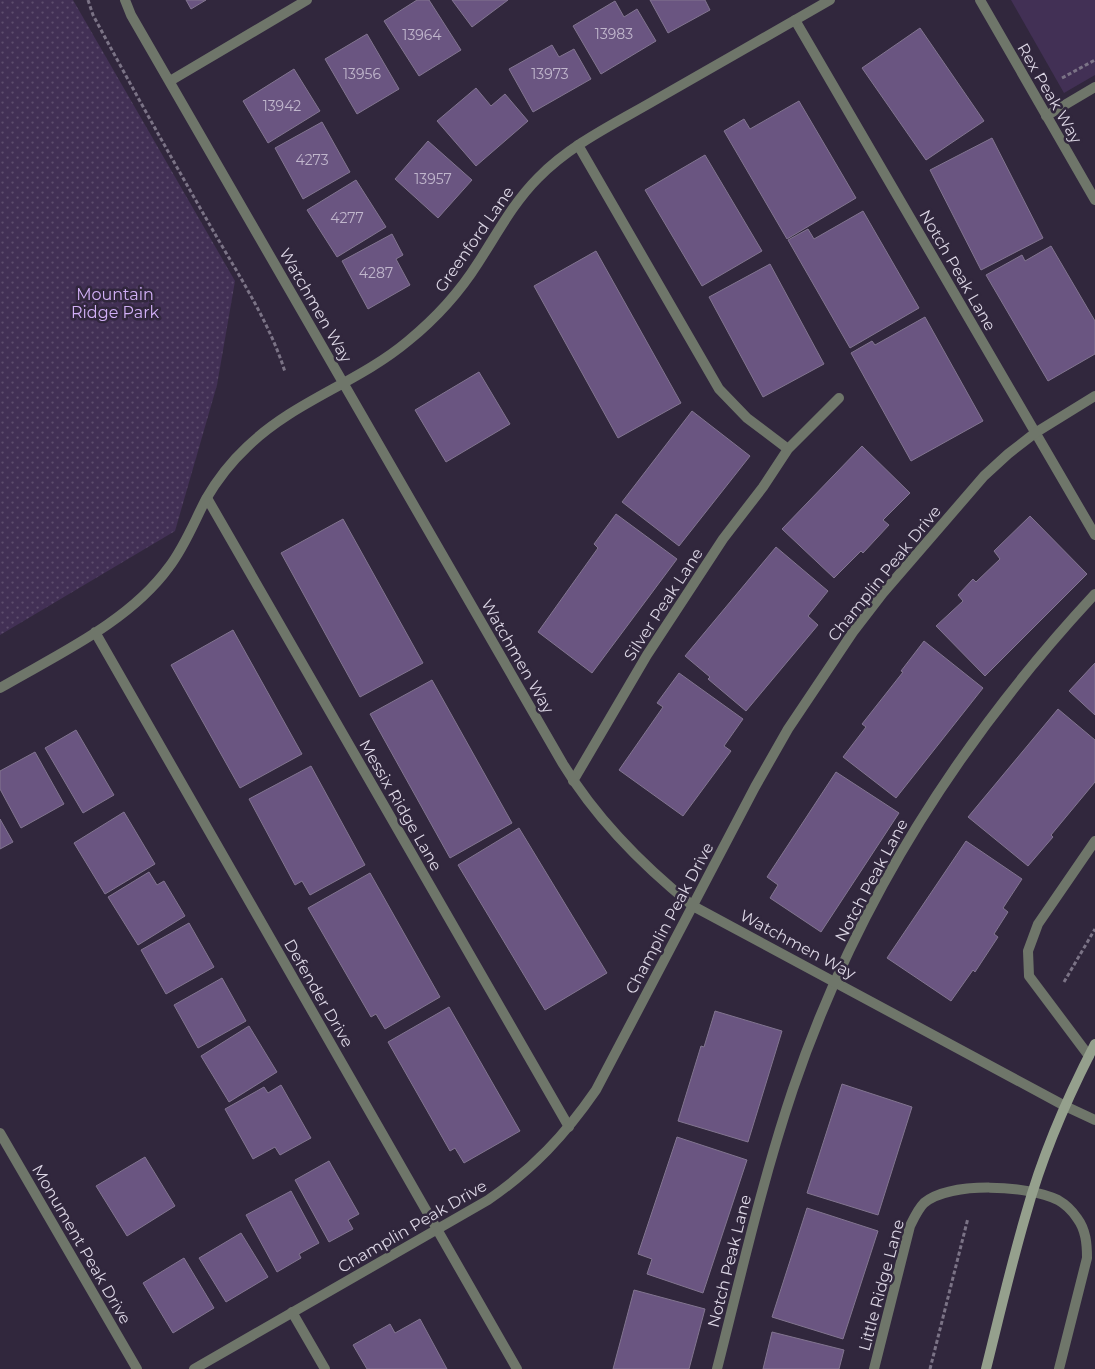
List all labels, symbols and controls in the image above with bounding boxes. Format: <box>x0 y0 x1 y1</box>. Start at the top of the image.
house number: 13983 <box>595 25 633 43</box>
house number: 13964 <box>402 26 442 44</box>
street label: Rex Peak Way <box>1013 40 1086 147</box>
house number: 13956 <box>343 65 381 83</box>
house number: 13973 <box>531 65 569 83</box>
house number: 13942 <box>263 97 301 115</box>
house number: 4273 <box>295 151 329 169</box>
house number: 13957 <box>414 170 452 188</box>
street label: Greenford Lane <box>431 183 518 296</box>
street label: Notch Peak Lane <box>915 206 1000 334</box>
house number: 4277 <box>330 209 364 227</box>
street label: Watchmen Way <box>275 245 356 366</box>
house number: 4287 <box>359 264 393 282</box>
park label: Mountain Ridge Park <box>71 285 159 322</box>
street label: Champlin Peak Drive <box>824 502 945 645</box>
street label: Silver Peak Lane <box>620 544 707 664</box>
street label: Watchmen Way <box>477 596 558 717</box>
street label: Messix Ridge Lane <box>355 736 446 874</box>
street label: Notch Peak Lane <box>831 816 912 945</box>
street label: Champlin Peak Drive <box>621 839 717 997</box>
street label: Watchmen Way <box>737 906 859 983</box>
street label: Defender Drive <box>280 936 357 1051</box>
street label: Monument Peak Drive <box>28 1161 135 1327</box>
street label: Champlin Peak Drive <box>334 1176 490 1277</box>
street label: Notch Peak Lane <box>704 1193 755 1330</box>
street label: Little Ridge Lane <box>855 1217 908 1353</box>

